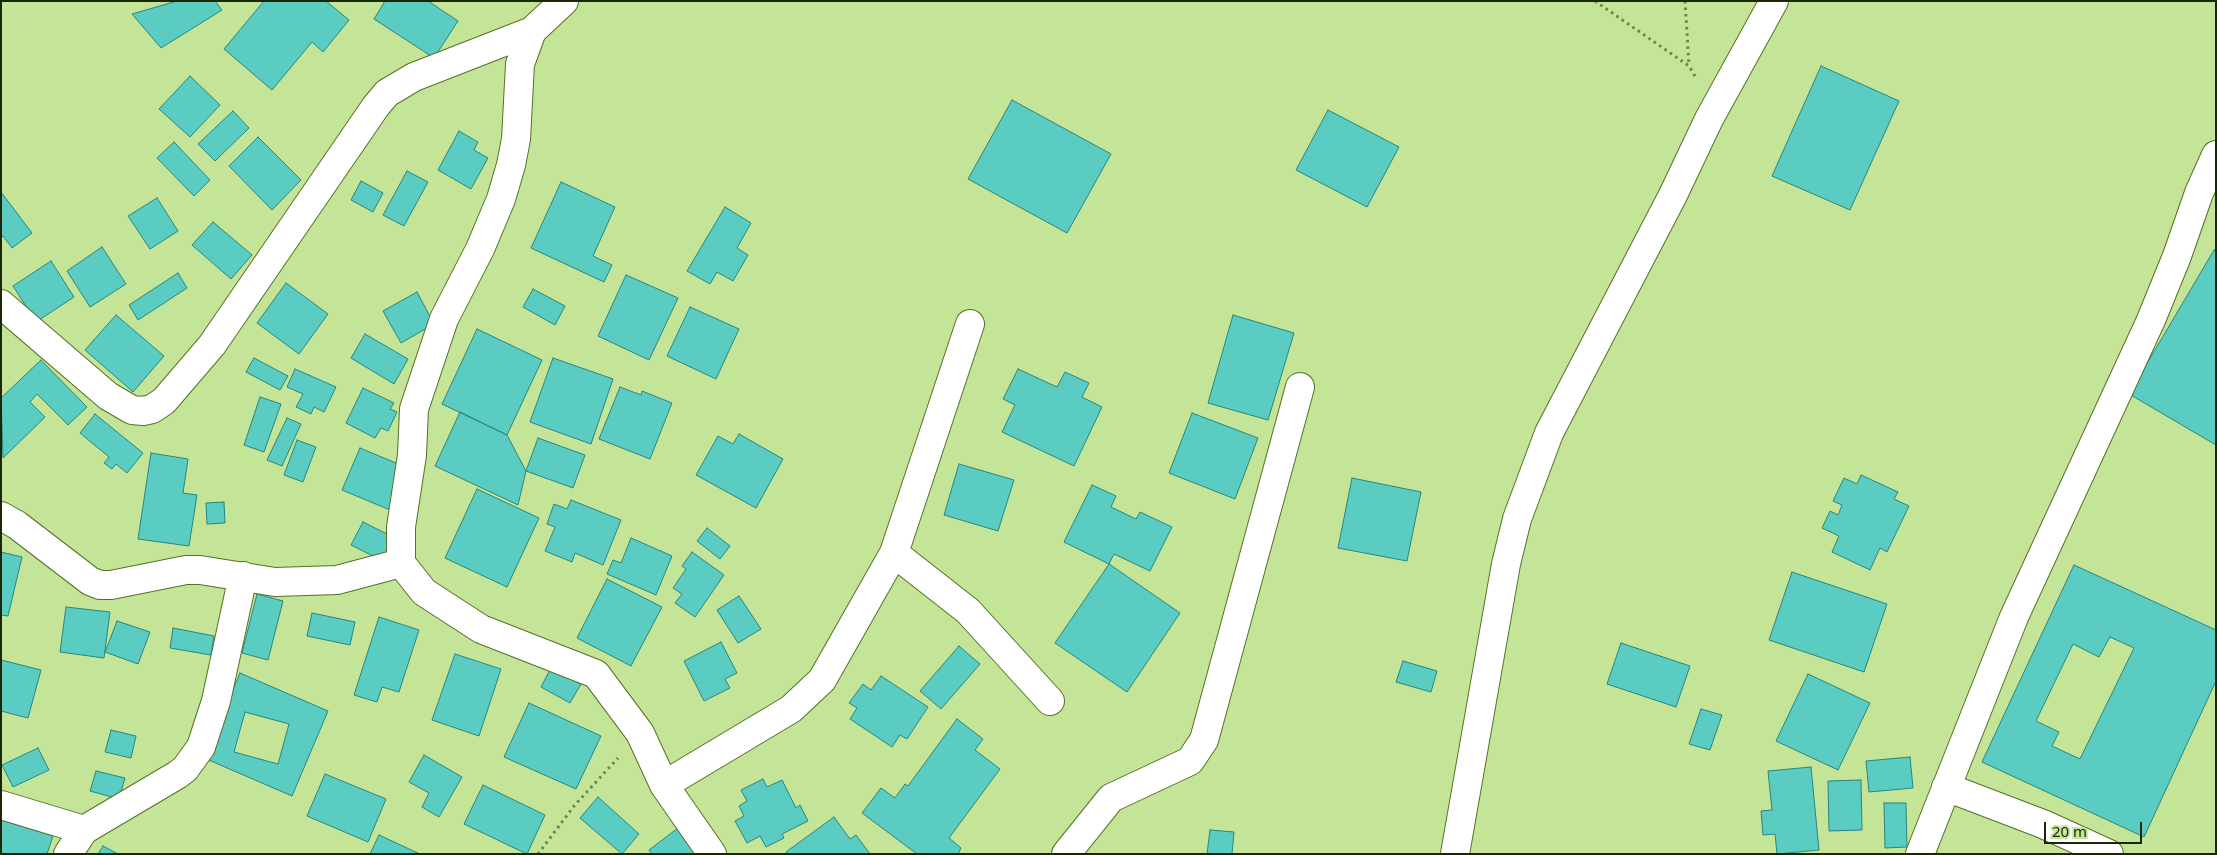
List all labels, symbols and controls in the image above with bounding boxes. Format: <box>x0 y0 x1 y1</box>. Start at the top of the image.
scale bar <box>2047 812 2144 844</box>
text: 20 m <box>2052 821 2087 841</box>

